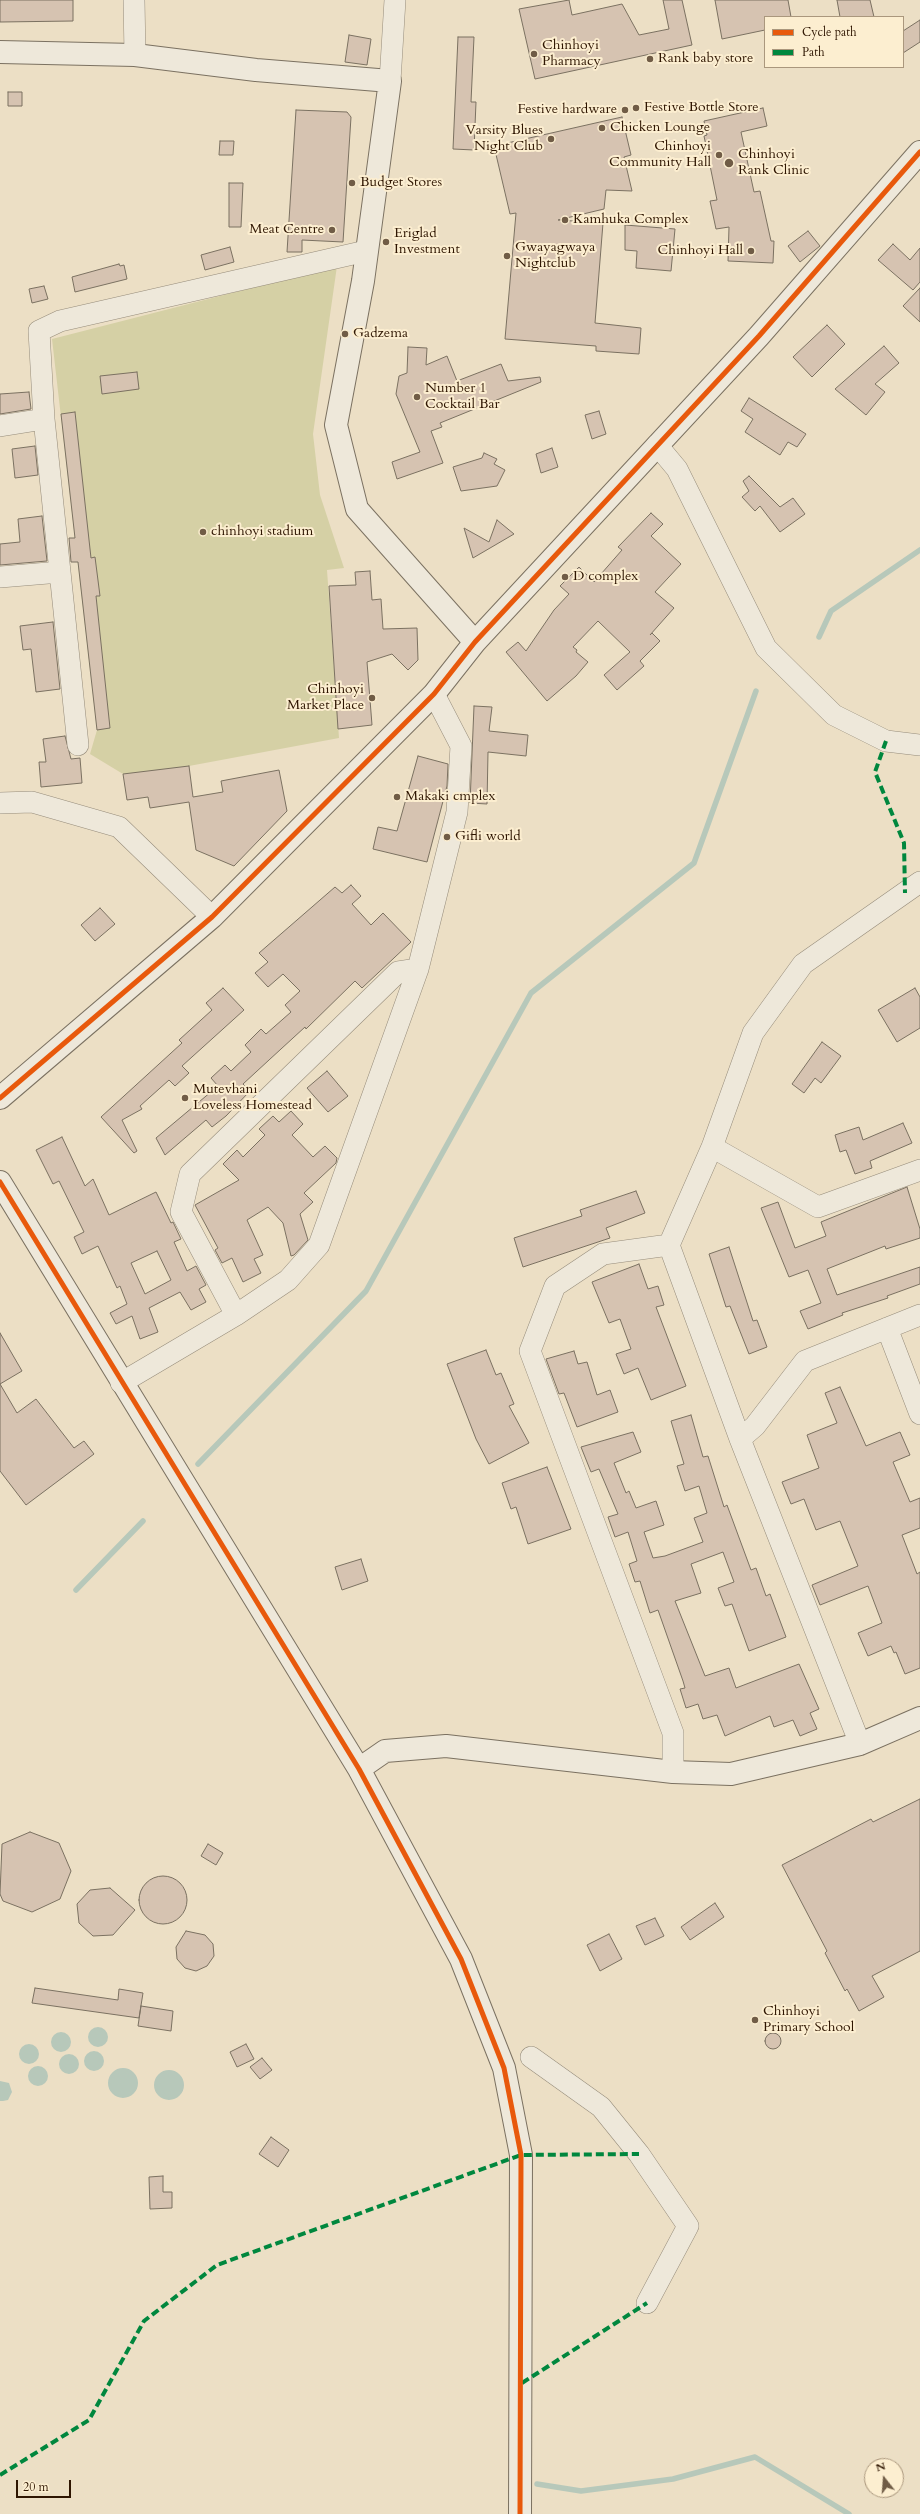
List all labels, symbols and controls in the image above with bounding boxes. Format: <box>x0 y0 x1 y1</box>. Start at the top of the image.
legend <box>764 16 904 68</box>
text: Cycle path <box>802 24 857 40</box>
place label: Chinhoyi Pharmacy <box>542 38 601 70</box>
text: Path <box>802 44 825 60</box>
marker: Chinhoyi Pharmacy <box>529 49 539 59</box>
place label: Rank baby store <box>658 51 753 67</box>
marker: Rank baby store <box>645 54 655 64</box>
place label: Festive Bottle Store <box>644 100 759 116</box>
place label: Festive hardware <box>517 102 617 118</box>
marker: Festive Bottle Store <box>631 103 641 113</box>
marker: Festive hardware <box>620 105 630 115</box>
place label: Chicken Lounge <box>610 120 710 136</box>
place label: Varsity Blues Night Club <box>466 123 543 156</box>
marker: Chicken Lounge <box>597 123 607 133</box>
marker: Varsity Blues Night Club <box>546 134 556 144</box>
place label: Chinhoyi Community Hall <box>609 139 711 172</box>
place label: Chinhoyi Rank Clinic <box>738 147 809 180</box>
marker: Chinhoyi Community Hall <box>714 150 724 160</box>
marker: Chinhoyi Rank Clinic <box>723 157 735 169</box>
place label: Budget Stores <box>360 175 442 191</box>
marker: Budget Stores <box>347 178 357 188</box>
place label: Kamhuka Complex <box>573 212 688 228</box>
marker: Kamhuka Complex <box>560 215 570 225</box>
place label: Meat Centre <box>249 222 324 238</box>
marker: Meat Centre <box>327 225 337 235</box>
place label: Eriglad Investment <box>394 226 460 258</box>
marker: Eriglad Investment <box>381 237 391 247</box>
place label: Gwayagwaya Nightclub <box>515 240 595 272</box>
place label: Chinhoyi Hall <box>657 243 743 259</box>
marker: Chinhoyi Hall <box>746 246 756 256</box>
marker: Gwayagwaya Nightclub <box>502 251 512 261</box>
place label: Gadzema <box>353 326 408 342</box>
marker: Gadzema <box>340 329 350 339</box>
place label: Number 1 Cocktail Bar <box>425 381 500 414</box>
marker: Number 1 Cocktail Bar <box>412 392 422 402</box>
place label: chinhoyi stadium <box>211 524 313 540</box>
marker: chinhoyi stadium <box>198 527 208 537</box>
place label: D complex <box>573 569 638 585</box>
marker: D complex <box>560 572 570 582</box>
place label: Chinhoyi Market Place <box>287 682 364 714</box>
marker: Chinhoyi Market Place <box>367 693 377 703</box>
place label: Makaki cmplex <box>405 789 496 805</box>
marker: Makaki cmplex <box>392 792 402 802</box>
place label: Gifli world <box>455 829 521 845</box>
marker: Gifli world <box>442 832 452 842</box>
place label: Mutevhani Loveless Homestead <box>193 1082 312 1114</box>
marker: Mutevhani Loveless Homestead <box>180 1093 190 1103</box>
place label: Chinhoyi Primary School <box>763 2004 854 2036</box>
marker: Chinhoyi Primary School <box>750 2015 760 2025</box>
north arrow <box>864 2458 904 2498</box>
text: N <box>874 2458 887 2476</box>
scale bar <box>18 2472 73 2498</box>
text: 20 m <box>23 2479 49 2495</box>

